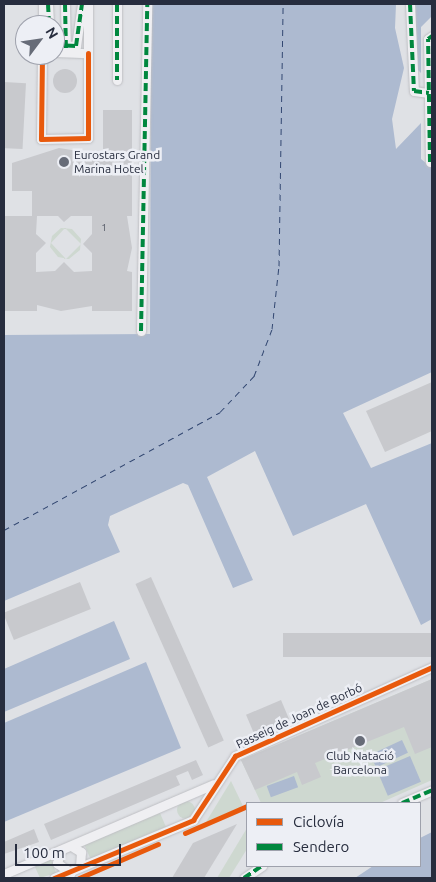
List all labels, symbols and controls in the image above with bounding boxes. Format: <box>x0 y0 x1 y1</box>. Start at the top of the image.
north arrow <box>15 15 65 65</box>
text: N <box>42 24 62 41</box>
place label: Eurostars Grand Marina Hotel <box>74 148 160 176</box>
marker: Eurostars Grand Marina Hotel <box>58 156 70 168</box>
house number: 1 <box>101 222 107 234</box>
street label: Passeig de Joan de Borbó <box>234 680 364 752</box>
marker: Club Natació Barcelona <box>354 735 366 747</box>
place label: Club Natació Barcelona <box>326 749 394 777</box>
legend <box>246 802 421 867</box>
text: Ciclovía <box>293 813 344 830</box>
scale bar <box>18 834 124 866</box>
text: Sendero <box>293 838 349 855</box>
text: 100 m <box>23 844 65 861</box>

